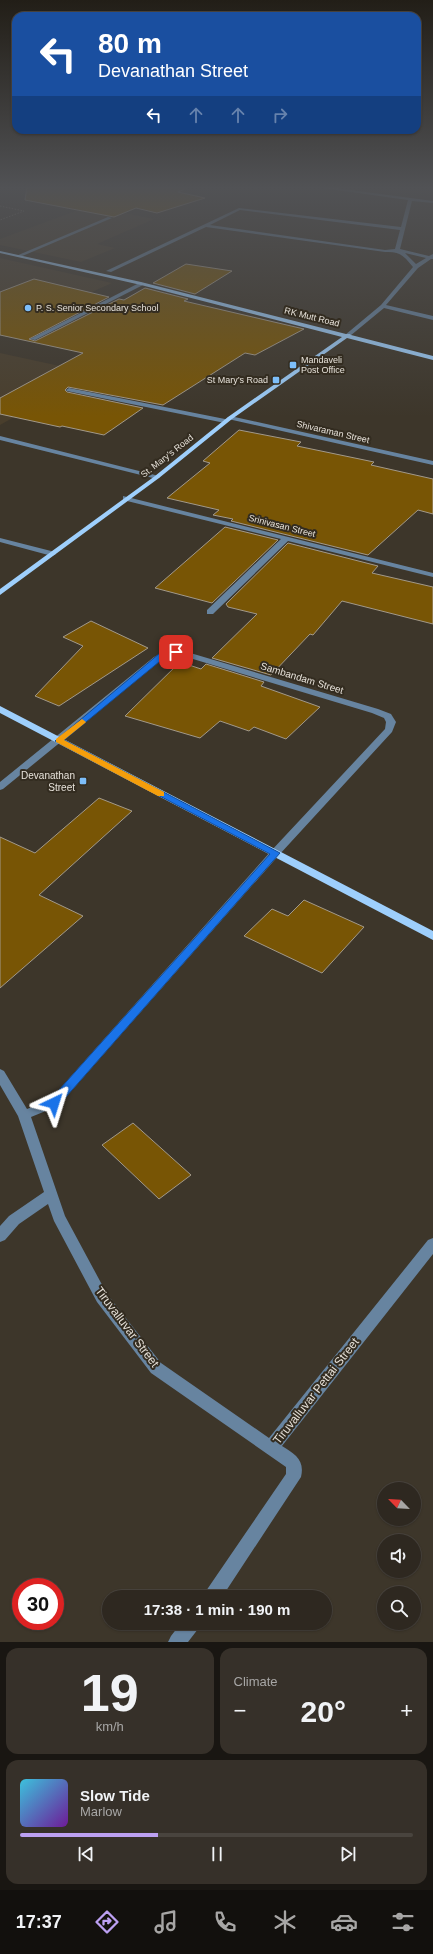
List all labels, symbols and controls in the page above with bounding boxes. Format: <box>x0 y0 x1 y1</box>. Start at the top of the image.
icon: left <box>32 28 84 80</box>
text: 80 m <box>98 28 162 59</box>
text: Devanathan Street <box>98 61 248 81</box>
icon: left <box>143 104 165 126</box>
icon: ahead <box>185 104 207 126</box>
icon: ahead <box>227 104 249 126</box>
icon: right <box>269 104 291 126</box>
marker: P. S. Senior Secondary School <box>23 303 33 313</box>
place label: P. S. Senior Secondary School <box>36 303 158 313</box>
street label: RK Mutt Road <box>283 305 341 329</box>
place label: Mandaveli Post Office <box>301 355 345 375</box>
marker: Mandaveli Post Office <box>288 360 298 370</box>
place label: St Mary’s Road <box>207 375 268 385</box>
marker: St Mary’s Road <box>271 375 281 385</box>
street label: Shivaraman Street <box>296 419 371 445</box>
street label: St. Mary's Road <box>139 432 195 480</box>
street label: Srinivasan Street <box>248 513 317 539</box>
pin <box>159 635 193 669</box>
icon: arrive <box>165 641 187 663</box>
street label: Sambandam Street <box>259 660 345 696</box>
place label: Devanathan Street <box>21 770 75 793</box>
marker: Devanathan Street <box>78 776 88 786</box>
position arrow <box>33 1082 75 1124</box>
street label: Tiruvalluvar Street <box>92 1284 162 1370</box>
street label: Tiruvalluvar Pettai Street <box>270 1335 362 1447</box>
north arrow <box>377 1482 421 1526</box>
map controls <box>377 1482 421 1630</box>
button: sound <box>377 1534 421 1578</box>
speed limit sign: 30 <box>12 1578 64 1630</box>
button: search <box>377 1586 421 1630</box>
text: 17:38 · 1 min · 190 m <box>144 1601 290 1618</box>
text: 19 <box>81 1664 139 1722</box>
text: Climate <box>234 1674 278 1689</box>
text: 20° <box>301 1695 346 1728</box>
text: − <box>234 1698 246 1723</box>
text: + <box>400 1698 413 1723</box>
text: km/h <box>96 1719 124 1734</box>
text: Slow Tide <box>80 1787 150 1804</box>
text: Marlow <box>80 1804 122 1819</box>
icon: previous <box>75 1843 97 1865</box>
icon: pause <box>206 1843 228 1865</box>
icon: next <box>337 1843 359 1865</box>
icon: directions <box>93 1908 121 1936</box>
icon: music <box>152 1908 180 1936</box>
icon: phone <box>211 1908 239 1936</box>
icon: climate <box>271 1908 299 1936</box>
icon: car <box>330 1908 358 1936</box>
icon: filters <box>389 1908 417 1936</box>
text: 17:37 <box>16 1912 62 1932</box>

